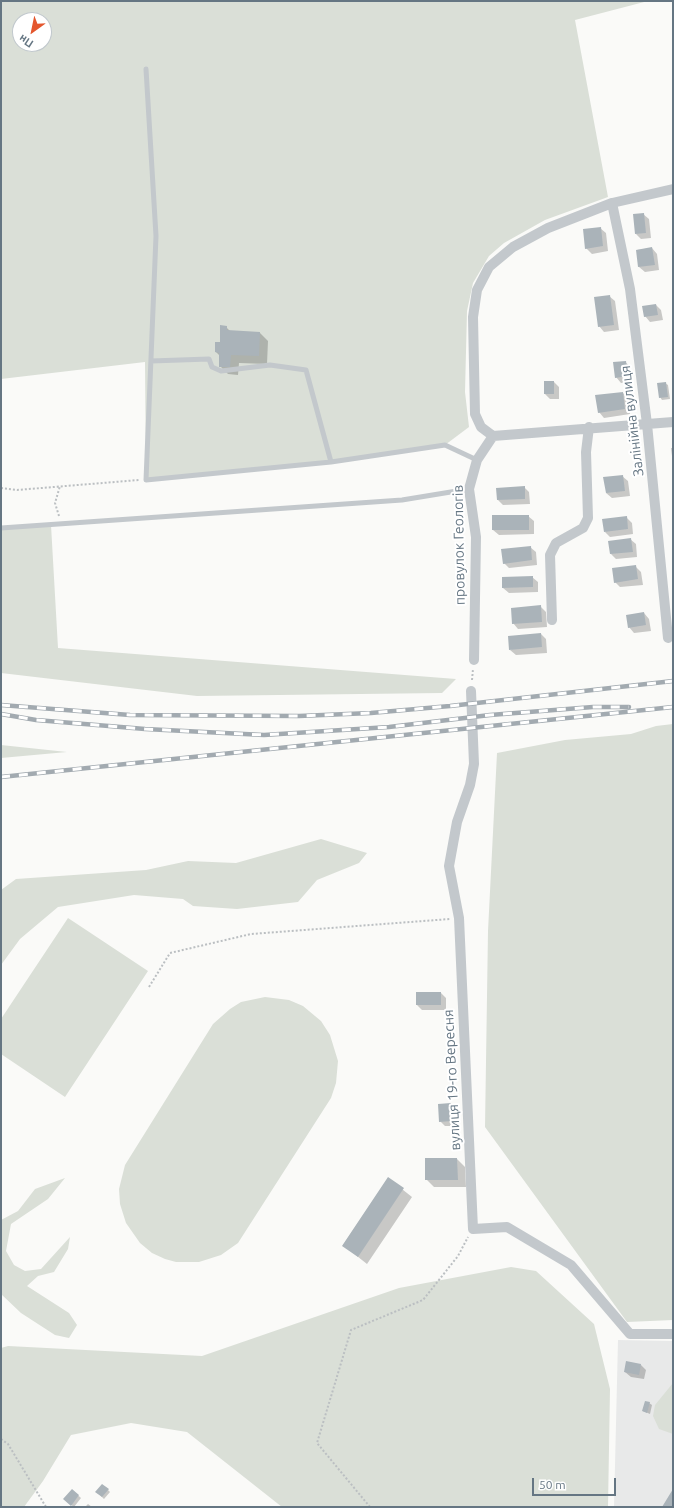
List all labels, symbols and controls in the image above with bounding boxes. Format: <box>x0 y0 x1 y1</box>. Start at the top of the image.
north arrow <box>12 12 52 52</box>
text: Пн <box>17 32 35 50</box>
street label: Залінійна вулиця <box>617 365 647 477</box>
street label: провулок Геологів <box>450 485 468 605</box>
street label: вулиця 19-го Вересня <box>440 1009 464 1151</box>
scale bar <box>534 1470 618 1496</box>
text: 50 m <box>539 1478 566 1491</box>

